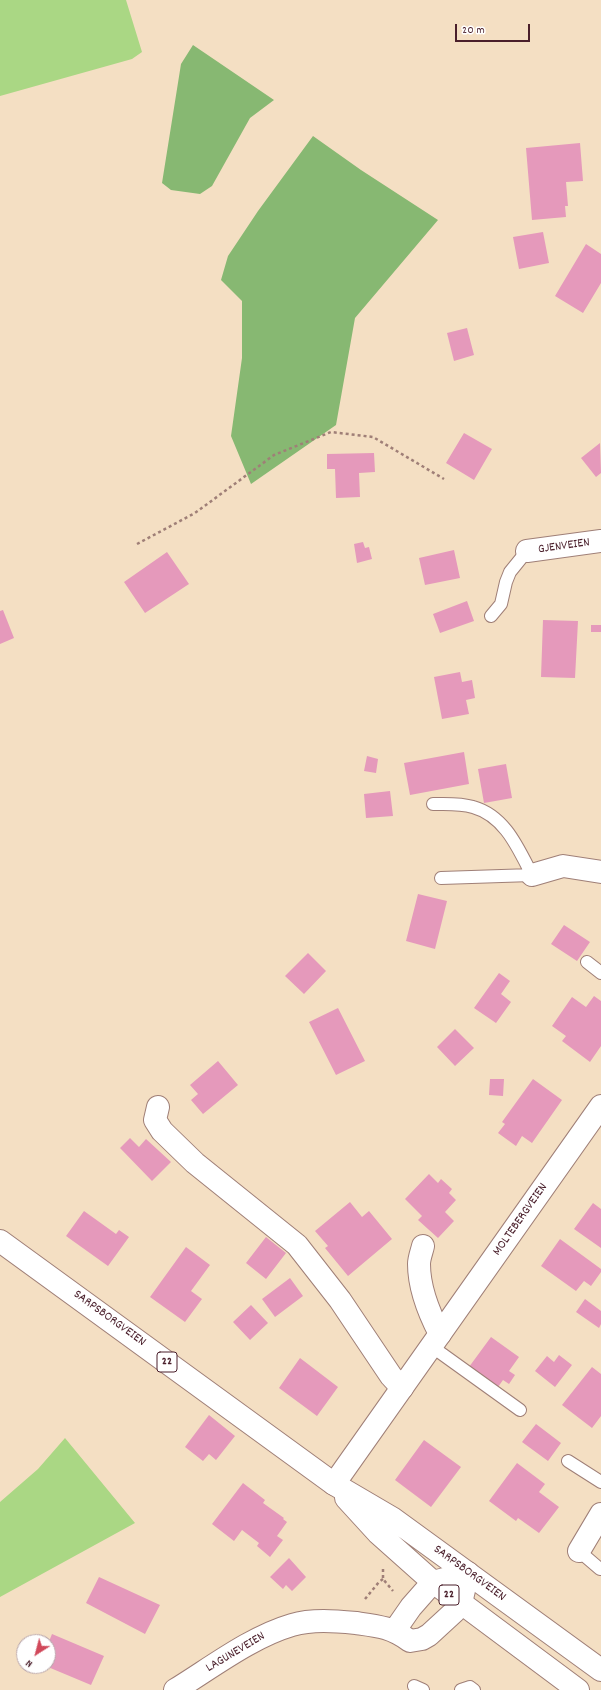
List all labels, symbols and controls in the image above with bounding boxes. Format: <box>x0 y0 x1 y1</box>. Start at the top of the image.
scale bar <box>457 16 532 42</box>
text: 20 m <box>462 22 485 39</box>
street label: GJENVEIEN <box>537 536 591 558</box>
street label: MOLTEBERGVEIEN <box>490 1181 552 1259</box>
street label: SARPSBORGVEIEN <box>70 1287 148 1351</box>
road number: 22 <box>157 1352 177 1372</box>
street label: SARPSBORGVEIEN <box>430 1542 508 1606</box>
road number: 22 <box>439 1585 459 1605</box>
street label: LAGUNEVEIEN <box>204 1629 268 1677</box>
north arrow <box>16 1634 56 1674</box>
text: N <box>23 1655 36 1671</box>

